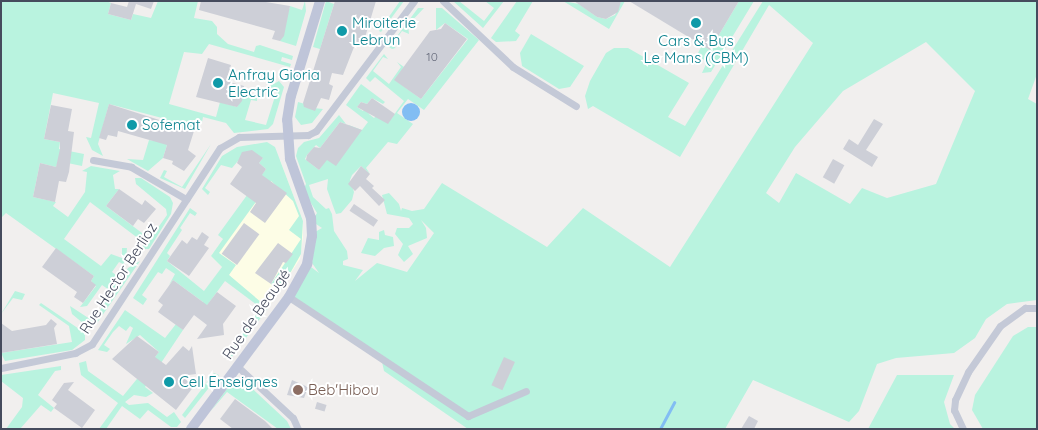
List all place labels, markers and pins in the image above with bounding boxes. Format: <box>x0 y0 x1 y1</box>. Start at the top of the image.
place label: Miroiterie Lebrun <box>352 13 416 48</box>
marker: Cars & Bus Le Mans (CBM) <box>690 17 702 29</box>
marker: Miroiterie Lebrun <box>336 25 348 37</box>
place label: Cars & Bus Le Mans (CBM) <box>643 31 749 66</box>
place label: Anfray Gioria Electric <box>228 65 320 100</box>
marker: Anfray Gioria Electric <box>212 77 224 89</box>
place label: Sofemat <box>142 116 201 134</box>
marker: Sofemat <box>126 119 138 131</box>
place label: Cell Enseignes <box>179 373 278 391</box>
marker: Cell Enseignes <box>163 376 175 388</box>
place label: Beb'Hibou <box>308 381 379 399</box>
marker: Beb'Hibou <box>292 384 304 396</box>

